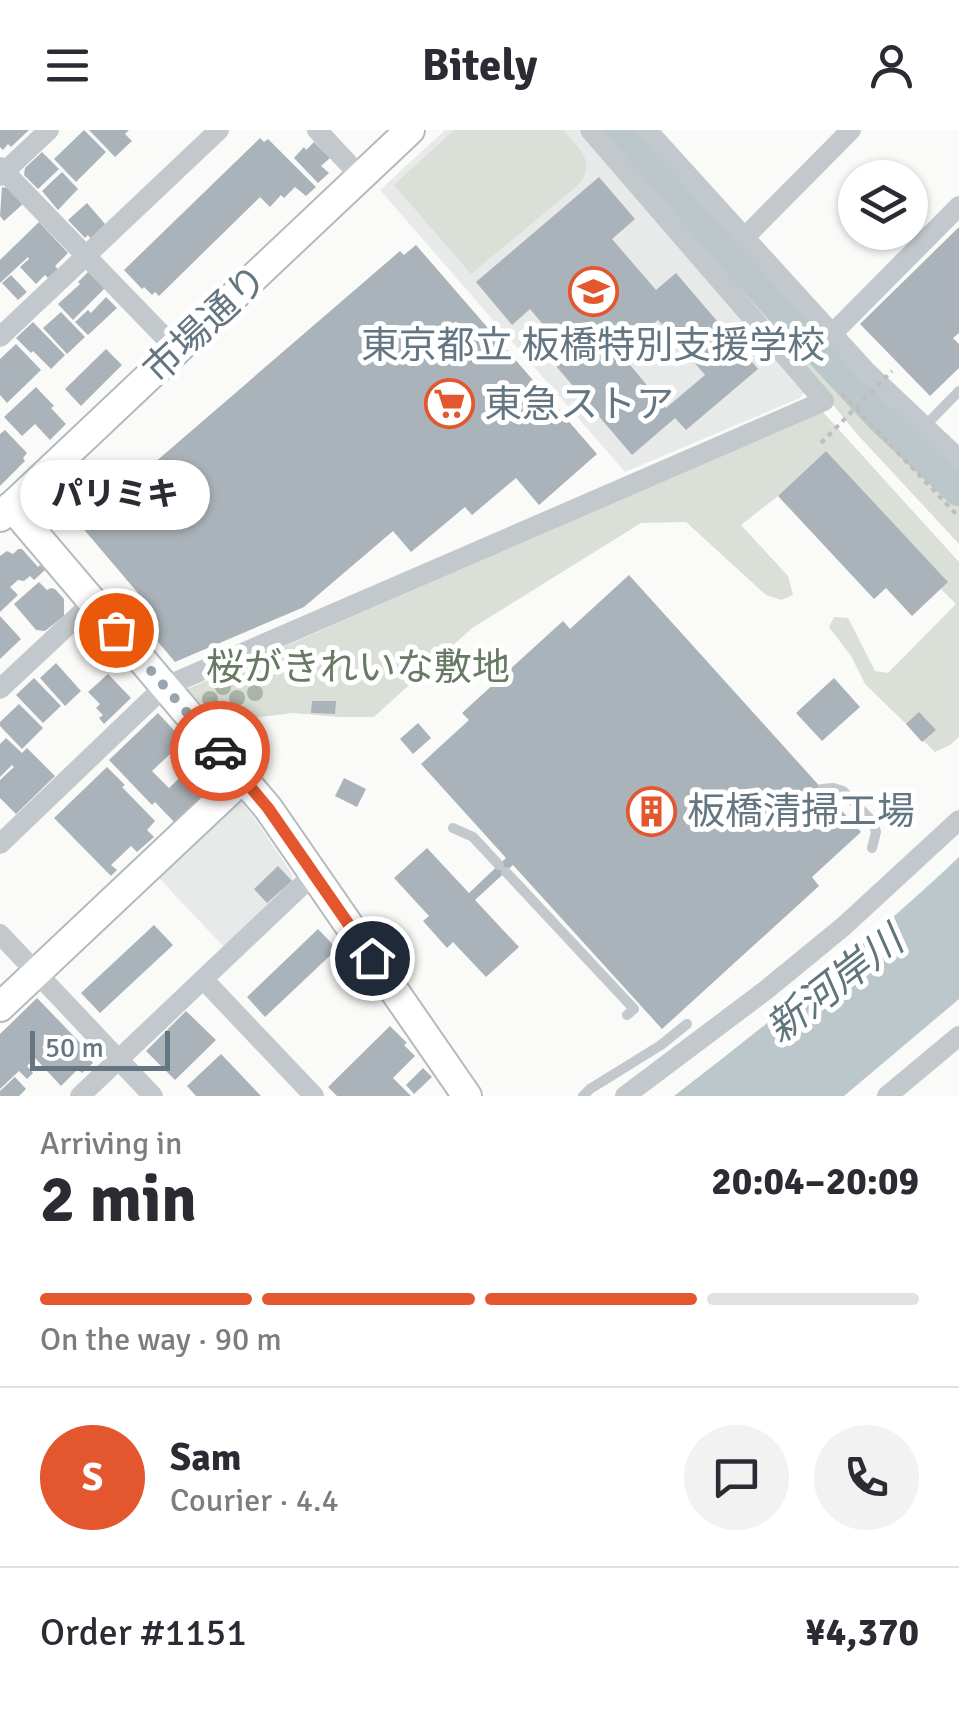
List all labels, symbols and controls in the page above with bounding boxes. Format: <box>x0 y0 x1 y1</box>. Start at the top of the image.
icon: menu <box>40 38 95 93</box>
text: Bitely <box>422 38 537 93</box>
icon: person <box>864 38 919 93</box>
map controls <box>838 160 928 250</box>
button: layers <box>838 160 928 250</box>
street label: 市場通り <box>134 255 277 393</box>
school or university icon: 東京都立 板橋特別支援学校 <box>567 265 619 317</box>
place label: 東京都立 板橋特別支援学校 <box>361 322 825 369</box>
supermarket icon: 東急ストア <box>423 378 475 430</box>
place label: 東急ストア <box>484 381 674 428</box>
callout: パリミキ <box>21 460 211 530</box>
text: パリミキ <box>51 475 179 514</box>
pin <box>74 588 159 673</box>
icon: bag <box>89 603 144 658</box>
park label: 桜がきれいな敷地 <box>206 644 510 691</box>
courier <box>170 701 270 801</box>
icon: car <box>193 724 248 779</box>
building icon: 板橋清掃工場 <box>626 785 678 837</box>
place label: 板橋清掃工場 <box>687 788 915 835</box>
water label: 新河岸川 <box>756 913 916 1054</box>
pin <box>330 916 415 1001</box>
icon: home <box>345 931 400 986</box>
scale bar <box>30 1026 170 1070</box>
text: 50 m <box>45 1031 104 1065</box>
text: Arriving in <box>40 1124 182 1163</box>
text: 20:04–20:09 <box>711 1158 919 1205</box>
text: 2 min <box>40 1160 197 1240</box>
text: On the way · 90 m <box>40 1320 282 1359</box>
button: chat <box>684 1425 789 1530</box>
button: phone <box>814 1425 919 1530</box>
text: Sam <box>170 1434 241 1481</box>
text: S <box>82 1454 103 1501</box>
text: Courier · 4.4 <box>170 1481 339 1520</box>
text: Order #1151 <box>40 1609 247 1656</box>
text: ¥4,370 <box>805 1609 919 1656</box>

